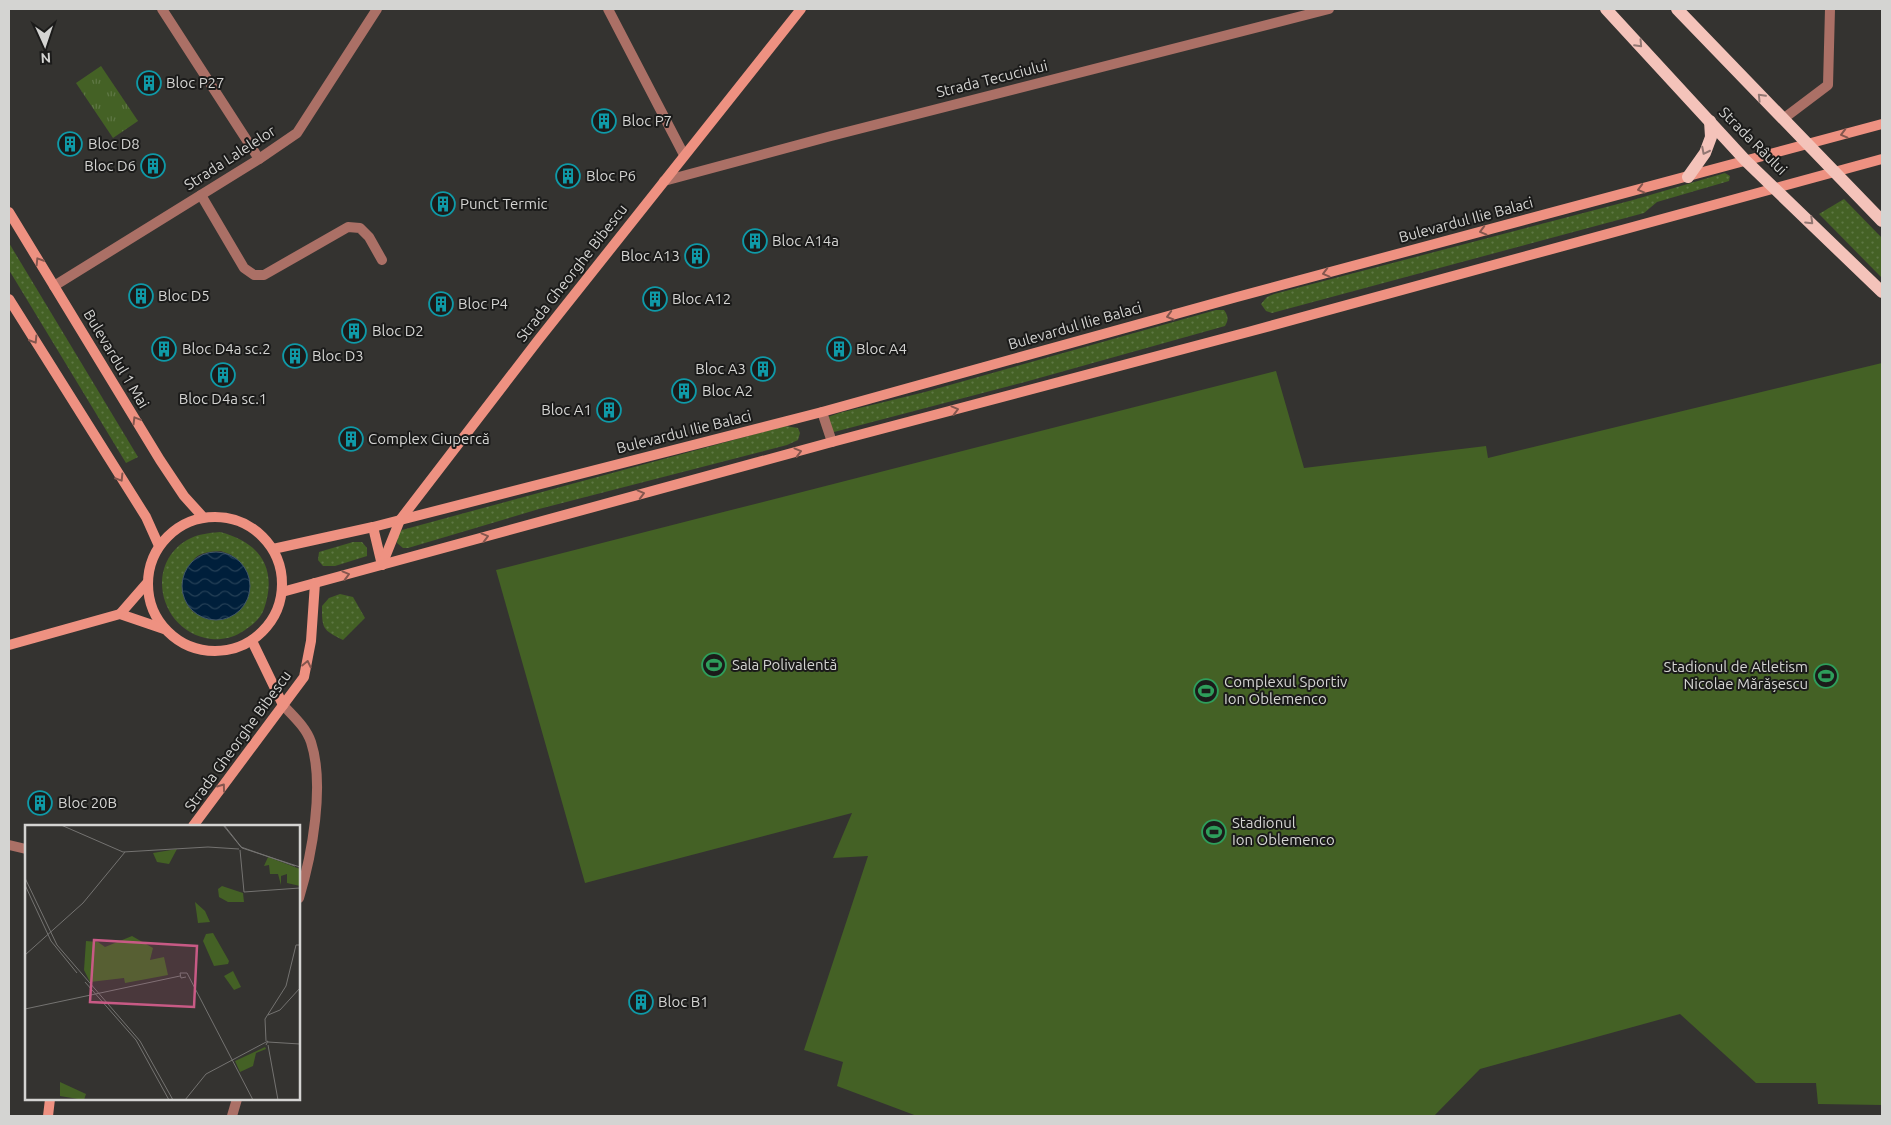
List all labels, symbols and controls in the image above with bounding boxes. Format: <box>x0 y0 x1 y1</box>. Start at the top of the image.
north arrow <box>20 20 70 70</box>
one-way arrow <box>1633 39 1642 48</box>
text: N <box>40 50 51 66</box>
street label: Strada Tecuciului <box>935 56 1049 101</box>
building icon: Bloc P27 <box>136 70 162 96</box>
place label: Bloc P27 <box>166 74 225 91</box>
one-way arrow <box>1758 93 1767 102</box>
street label: Strada Râului <box>1716 103 1791 178</box>
building icon: Bloc P7 <box>591 108 617 134</box>
place label: Bloc P7 <box>622 112 672 129</box>
street label: Strada Lalelelor <box>181 122 279 193</box>
one-way arrow <box>1840 128 1849 139</box>
building icon: Bloc D8 <box>57 131 83 157</box>
place label: Bloc D8 <box>88 135 140 152</box>
one-way arrow <box>1701 146 1711 155</box>
building icon: Bloc D6 <box>140 153 166 179</box>
place label: Bloc D6 <box>84 157 136 174</box>
building icon: Bloc P6 <box>555 163 581 189</box>
place label: Bloc P6 <box>586 167 636 184</box>
one-way arrow <box>1637 184 1645 194</box>
building icon: Punct Termic <box>430 191 456 217</box>
street label: Bulevardul Ilie Balaci <box>1397 193 1535 246</box>
place label: Punct Termic <box>460 195 548 212</box>
street label: Strada Gheorghe Bibescu <box>513 201 630 345</box>
one-way arrow <box>1804 216 1813 225</box>
one-way arrow <box>1479 225 1488 236</box>
building icon: Bloc A14a <box>742 228 768 254</box>
place label: Bloc A14a <box>772 232 839 249</box>
building icon: Bloc A13 <box>684 243 710 269</box>
place label: Bloc A13 <box>621 247 680 264</box>
one-way arrow <box>36 258 46 267</box>
one-way arrow <box>1322 267 1331 278</box>
building icon: Bloc D5 <box>128 283 154 309</box>
building icon: Bloc A12 <box>642 286 668 312</box>
place label: Bloc D5 <box>158 287 210 304</box>
place label: Bloc A12 <box>672 290 731 307</box>
building icon: Bloc P4 <box>428 291 454 317</box>
place label: Bloc P4 <box>458 295 508 312</box>
street label: Bulevardul Ilie Balaci <box>1006 298 1144 353</box>
street label: Bulevardul 1 Mai <box>80 306 153 411</box>
one-way arrow <box>1166 310 1174 320</box>
building icon: Bloc D2 <box>341 318 367 344</box>
place label: Bloc D2 <box>372 322 424 339</box>
one-way arrow <box>28 335 38 344</box>
building icon: Bloc D4a sc.2 <box>151 336 177 362</box>
building icon: Bloc A4 <box>826 336 852 362</box>
place label: Bloc D4a sc.2 <box>182 340 271 357</box>
place label: Bloc A4 <box>856 340 907 357</box>
building icon: Bloc D3 <box>282 343 308 369</box>
place label: Bloc D3 <box>312 347 364 364</box>
building icon: Bloc A3 <box>750 356 776 382</box>
place label: Bloc A3 <box>695 360 746 377</box>
building icon: Bloc D4a sc.1 <box>210 362 236 388</box>
building icon: Bloc A2 <box>671 378 697 404</box>
place label: Bloc A2 <box>702 382 753 399</box>
place label: Bloc D4a sc.1 <box>179 390 267 407</box>
building icon: Bloc A1 <box>596 397 622 423</box>
place label: Bloc A1 <box>541 401 592 418</box>
one-way arrow <box>951 405 959 415</box>
street label: Bulevardul Ilie Balaci <box>615 407 753 456</box>
one-way arrow <box>132 416 142 425</box>
building icon: Complex Ciupercă <box>338 426 364 452</box>
place label: Complex Ciupercă <box>368 430 490 447</box>
one-way arrow <box>794 447 802 457</box>
one-way arrow <box>114 472 123 482</box>
one-way arrow <box>637 490 645 500</box>
one-way arrow <box>480 532 489 543</box>
one-way arrow <box>342 570 350 580</box>
sports icon: Sala Polivalentă <box>701 652 727 678</box>
place label: Sala Polivalentă <box>732 656 837 673</box>
place label: Stadionul de Atletism Nicolae Mărășescu <box>1664 658 1808 692</box>
one-way arrow <box>301 659 312 668</box>
sports icon: Stadionul de Atletism Nicolae Mărășescu <box>1813 663 1839 689</box>
street label: Strada Gheorghe Bibescu <box>181 667 294 814</box>
place label: Complexul Sportiv Ion Oblemenco <box>1224 673 1348 707</box>
sports icon: Complexul Sportiv Ion Oblemenco <box>1193 678 1219 704</box>
one-way arrow <box>217 784 225 793</box>
building icon: Bloc 20B <box>27 790 53 816</box>
place label: Bloc 20B <box>58 794 117 811</box>
place label: Stadionul Ion Oblemenco <box>1232 814 1335 848</box>
sports icon: Stadionul Ion Oblemenco <box>1201 819 1227 845</box>
inset map <box>25 825 300 1100</box>
building icon: Bloc B1 <box>628 989 654 1015</box>
place label: Bloc B1 <box>658 993 709 1010</box>

